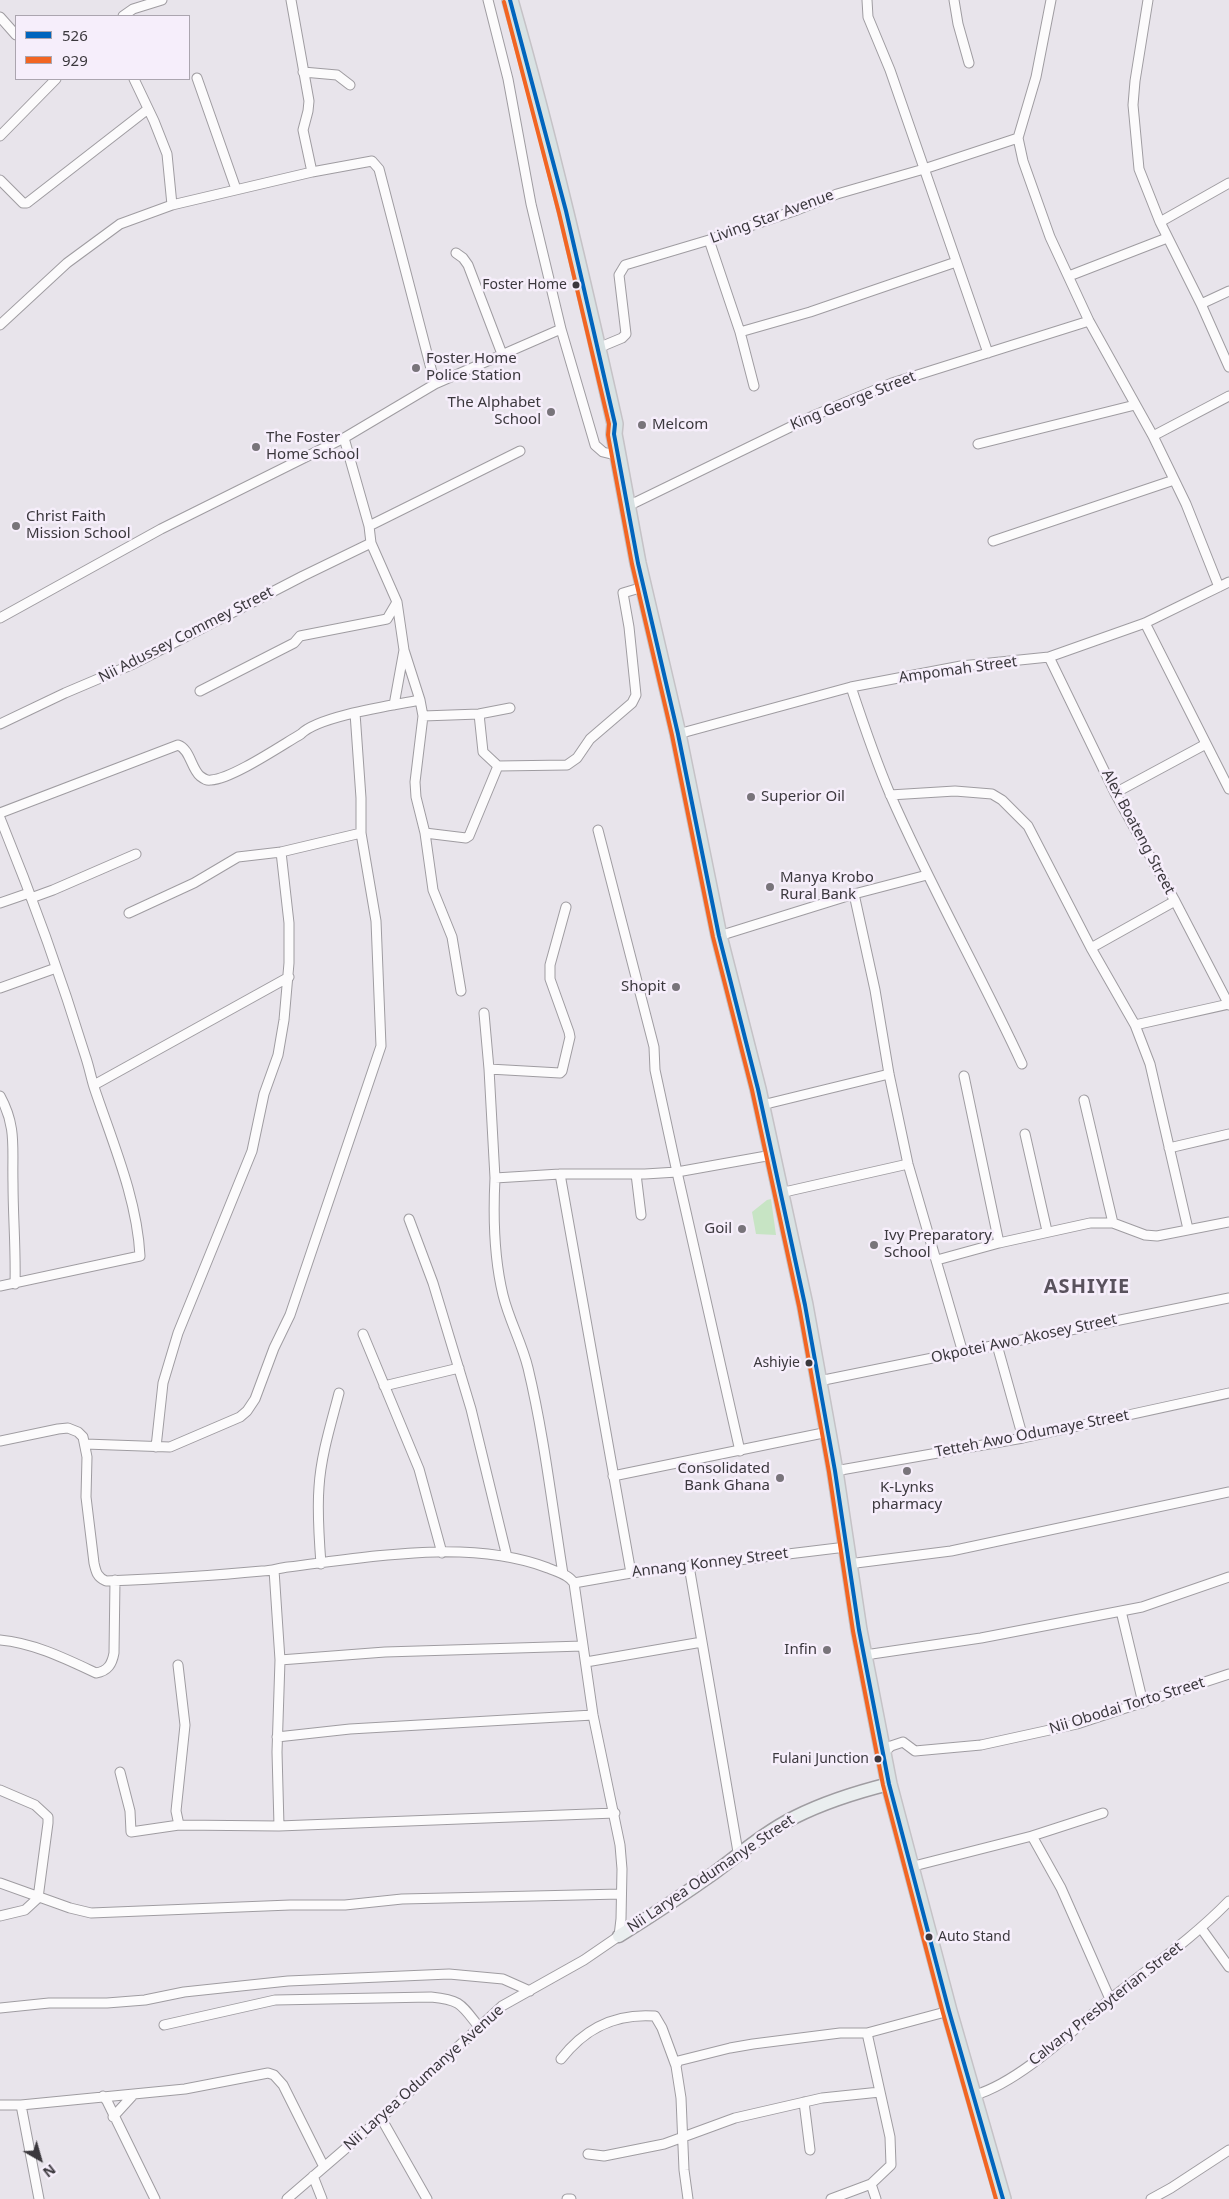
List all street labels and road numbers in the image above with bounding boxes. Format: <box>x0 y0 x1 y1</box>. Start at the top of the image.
street label: Living Star Avenue <box>708 186 836 248</box>
street label: King George Street <box>788 368 918 434</box>
street label: Nii Adussey Commey Street <box>96 583 276 687</box>
street label: Ampomah Street <box>898 653 1018 687</box>
street label: Alex Boateng Street <box>1097 766 1179 898</box>
street label: Okpotei Awo Akosey Street <box>929 1311 1119 1367</box>
street label: Tetteh Awo Odumaye Street <box>934 1406 1130 1462</box>
street label: Annang Konney Street <box>631 1544 789 1582</box>
street label: Nii Obodai Torto Street <box>1047 1674 1207 1738</box>
street label: Nii Laryea Odumanye Street <box>624 1811 798 1937</box>
street label: Calvary Presbyterian Street <box>1026 1938 1186 2070</box>
street label: Nii Laryea Odumanye Avenue <box>340 2002 508 2154</box>

